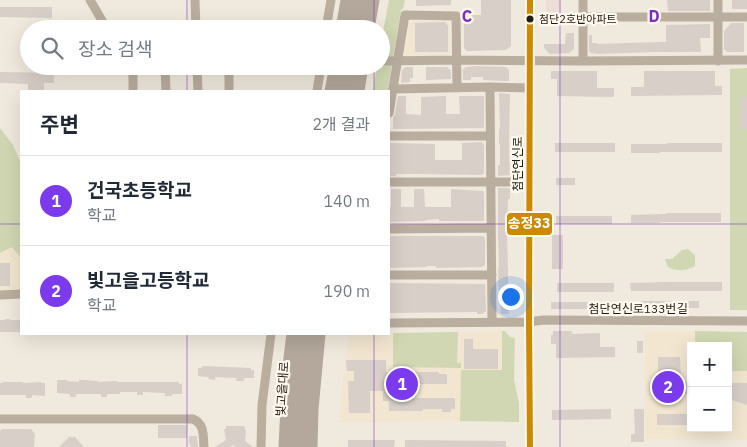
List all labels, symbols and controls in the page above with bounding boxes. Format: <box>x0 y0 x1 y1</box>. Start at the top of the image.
text: C <box>462 6 472 26</box>
text: D <box>648 6 660 26</box>
place label: 첨단2호반아파트 <box>539 12 616 26</box>
marker: 첨단2호반아파트 <box>525 14 535 24</box>
search box <box>20 20 390 75</box>
icon: search <box>38 34 66 62</box>
text: 장소 검색 <box>78 37 152 61</box>
text: 주변 <box>40 110 79 138</box>
text: 2개 결과 <box>312 114 370 134</box>
street label: 첨단연신로 <box>510 136 525 192</box>
text: 건국초등학교 <box>87 178 192 202</box>
text: 1 <box>51 191 61 211</box>
text: 140 m <box>323 191 370 211</box>
text: 학교 <box>87 205 116 225</box>
line badge: 송정33 <box>506 212 553 236</box>
text: 송정33 <box>508 214 550 232</box>
text: 빛고을고등학교 <box>87 268 209 292</box>
text: 2 <box>51 281 61 301</box>
text: 190 m <box>323 281 370 301</box>
your location <box>498 284 524 310</box>
text: 학교 <box>87 295 116 315</box>
street label: 첨단연신로133번길 <box>589 301 687 316</box>
map controls <box>687 342 732 432</box>
button: + <box>687 342 732 387</box>
street label: 빛고을대로 <box>273 361 291 417</box>
pin: 1 <box>386 365 418 403</box>
pin: 2 <box>652 368 684 406</box>
button: − <box>687 387 732 432</box>

